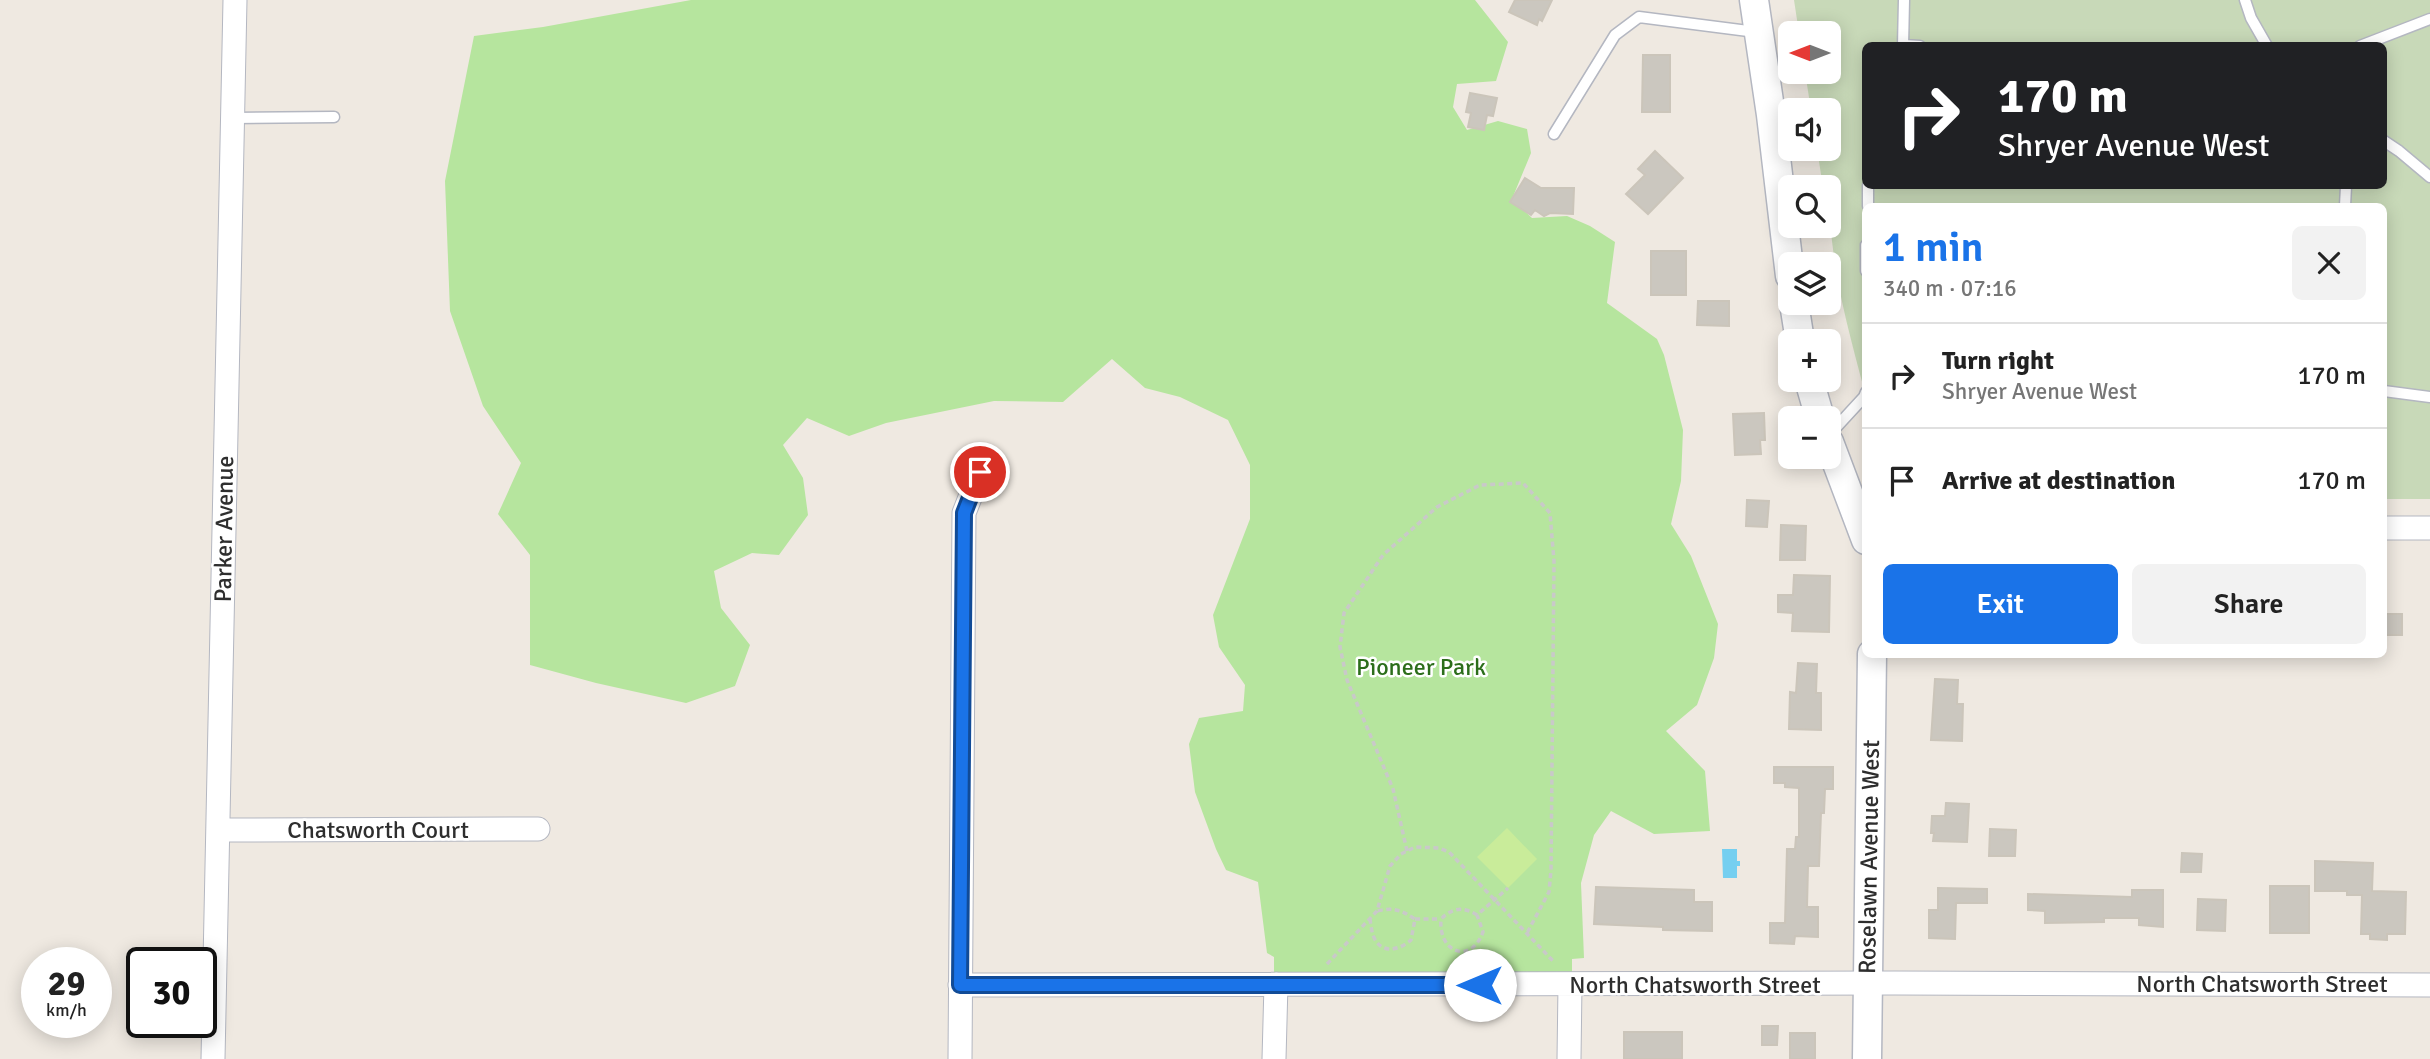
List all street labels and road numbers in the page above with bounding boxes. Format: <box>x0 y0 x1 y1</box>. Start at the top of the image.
street label: Parker Avenue <box>208 455 240 603</box>
street label: Roselawn Avenue West <box>1852 739 1886 975</box>
street label: Chatsworth Court <box>287 815 469 845</box>
street label: North Chatsworth Street <box>2136 969 2388 999</box>
street label: North Chatsworth Street <box>1569 970 1821 1000</box>

